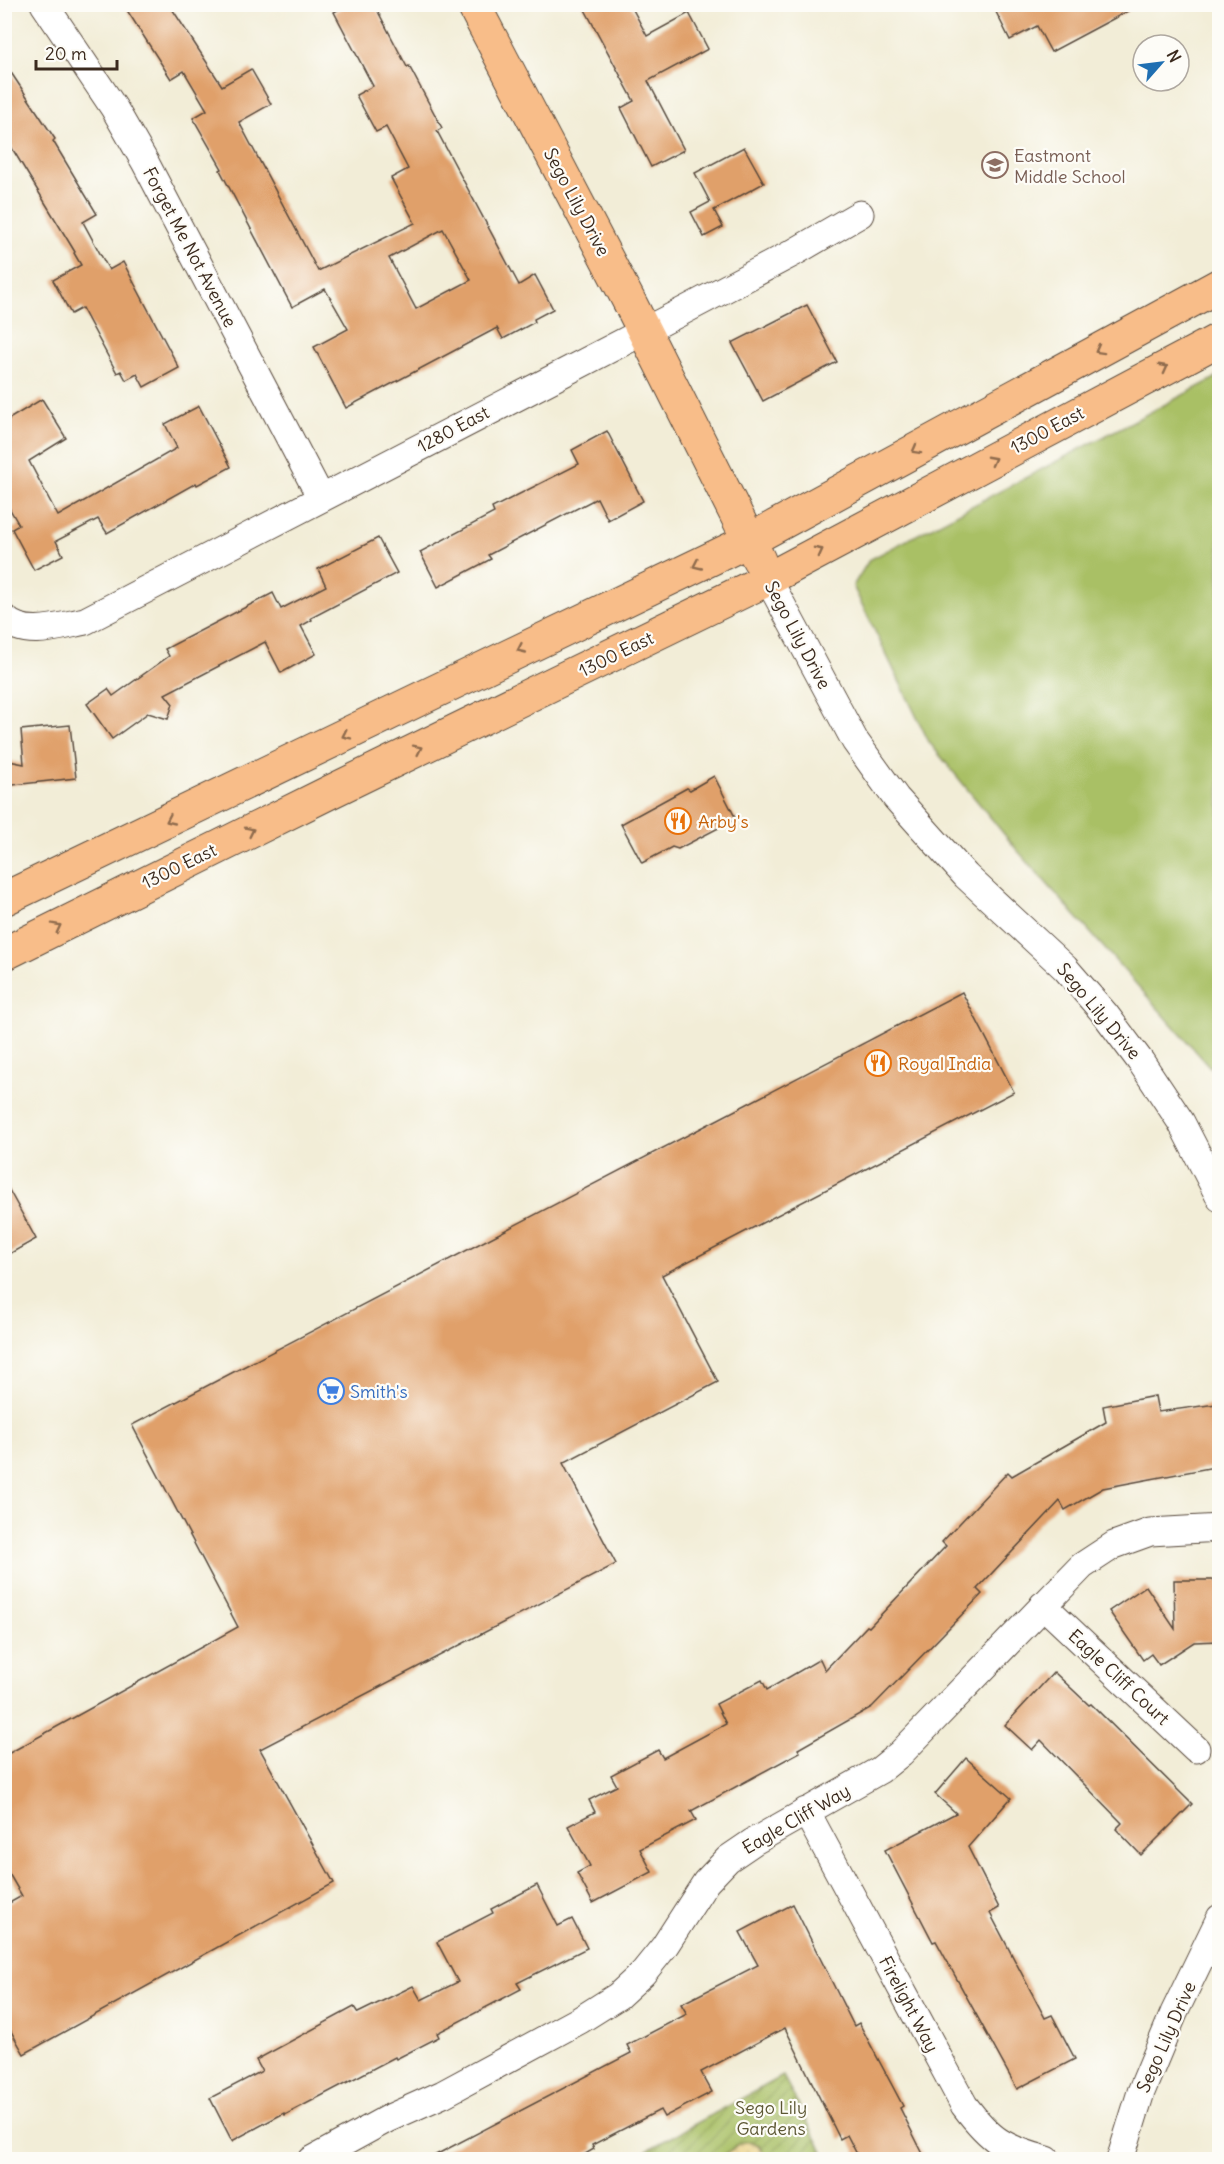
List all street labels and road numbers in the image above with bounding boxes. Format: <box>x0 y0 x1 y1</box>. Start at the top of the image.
street label: Sego Lily Drive <box>539 144 615 260</box>
street label: Forget Me Not Avenue <box>138 163 242 331</box>
street label: 1280 East <box>413 400 493 458</box>
street label: 1300 East <box>1006 401 1088 459</box>
street label: Sego Lily Drive <box>760 577 836 693</box>
street label: 1300 East <box>575 626 657 682</box>
street label: 1300 East <box>138 838 220 894</box>
street label: Sego Lily Drive <box>1052 958 1146 1064</box>
street label: Eagle Cliff Court <box>1064 1624 1174 1730</box>
street label: Eagle Cliff Way <box>738 1779 854 1859</box>
street label: Firelight Way <box>874 1952 944 2056</box>
street label: Sego Lily Drive <box>1131 1978 1201 2096</box>

